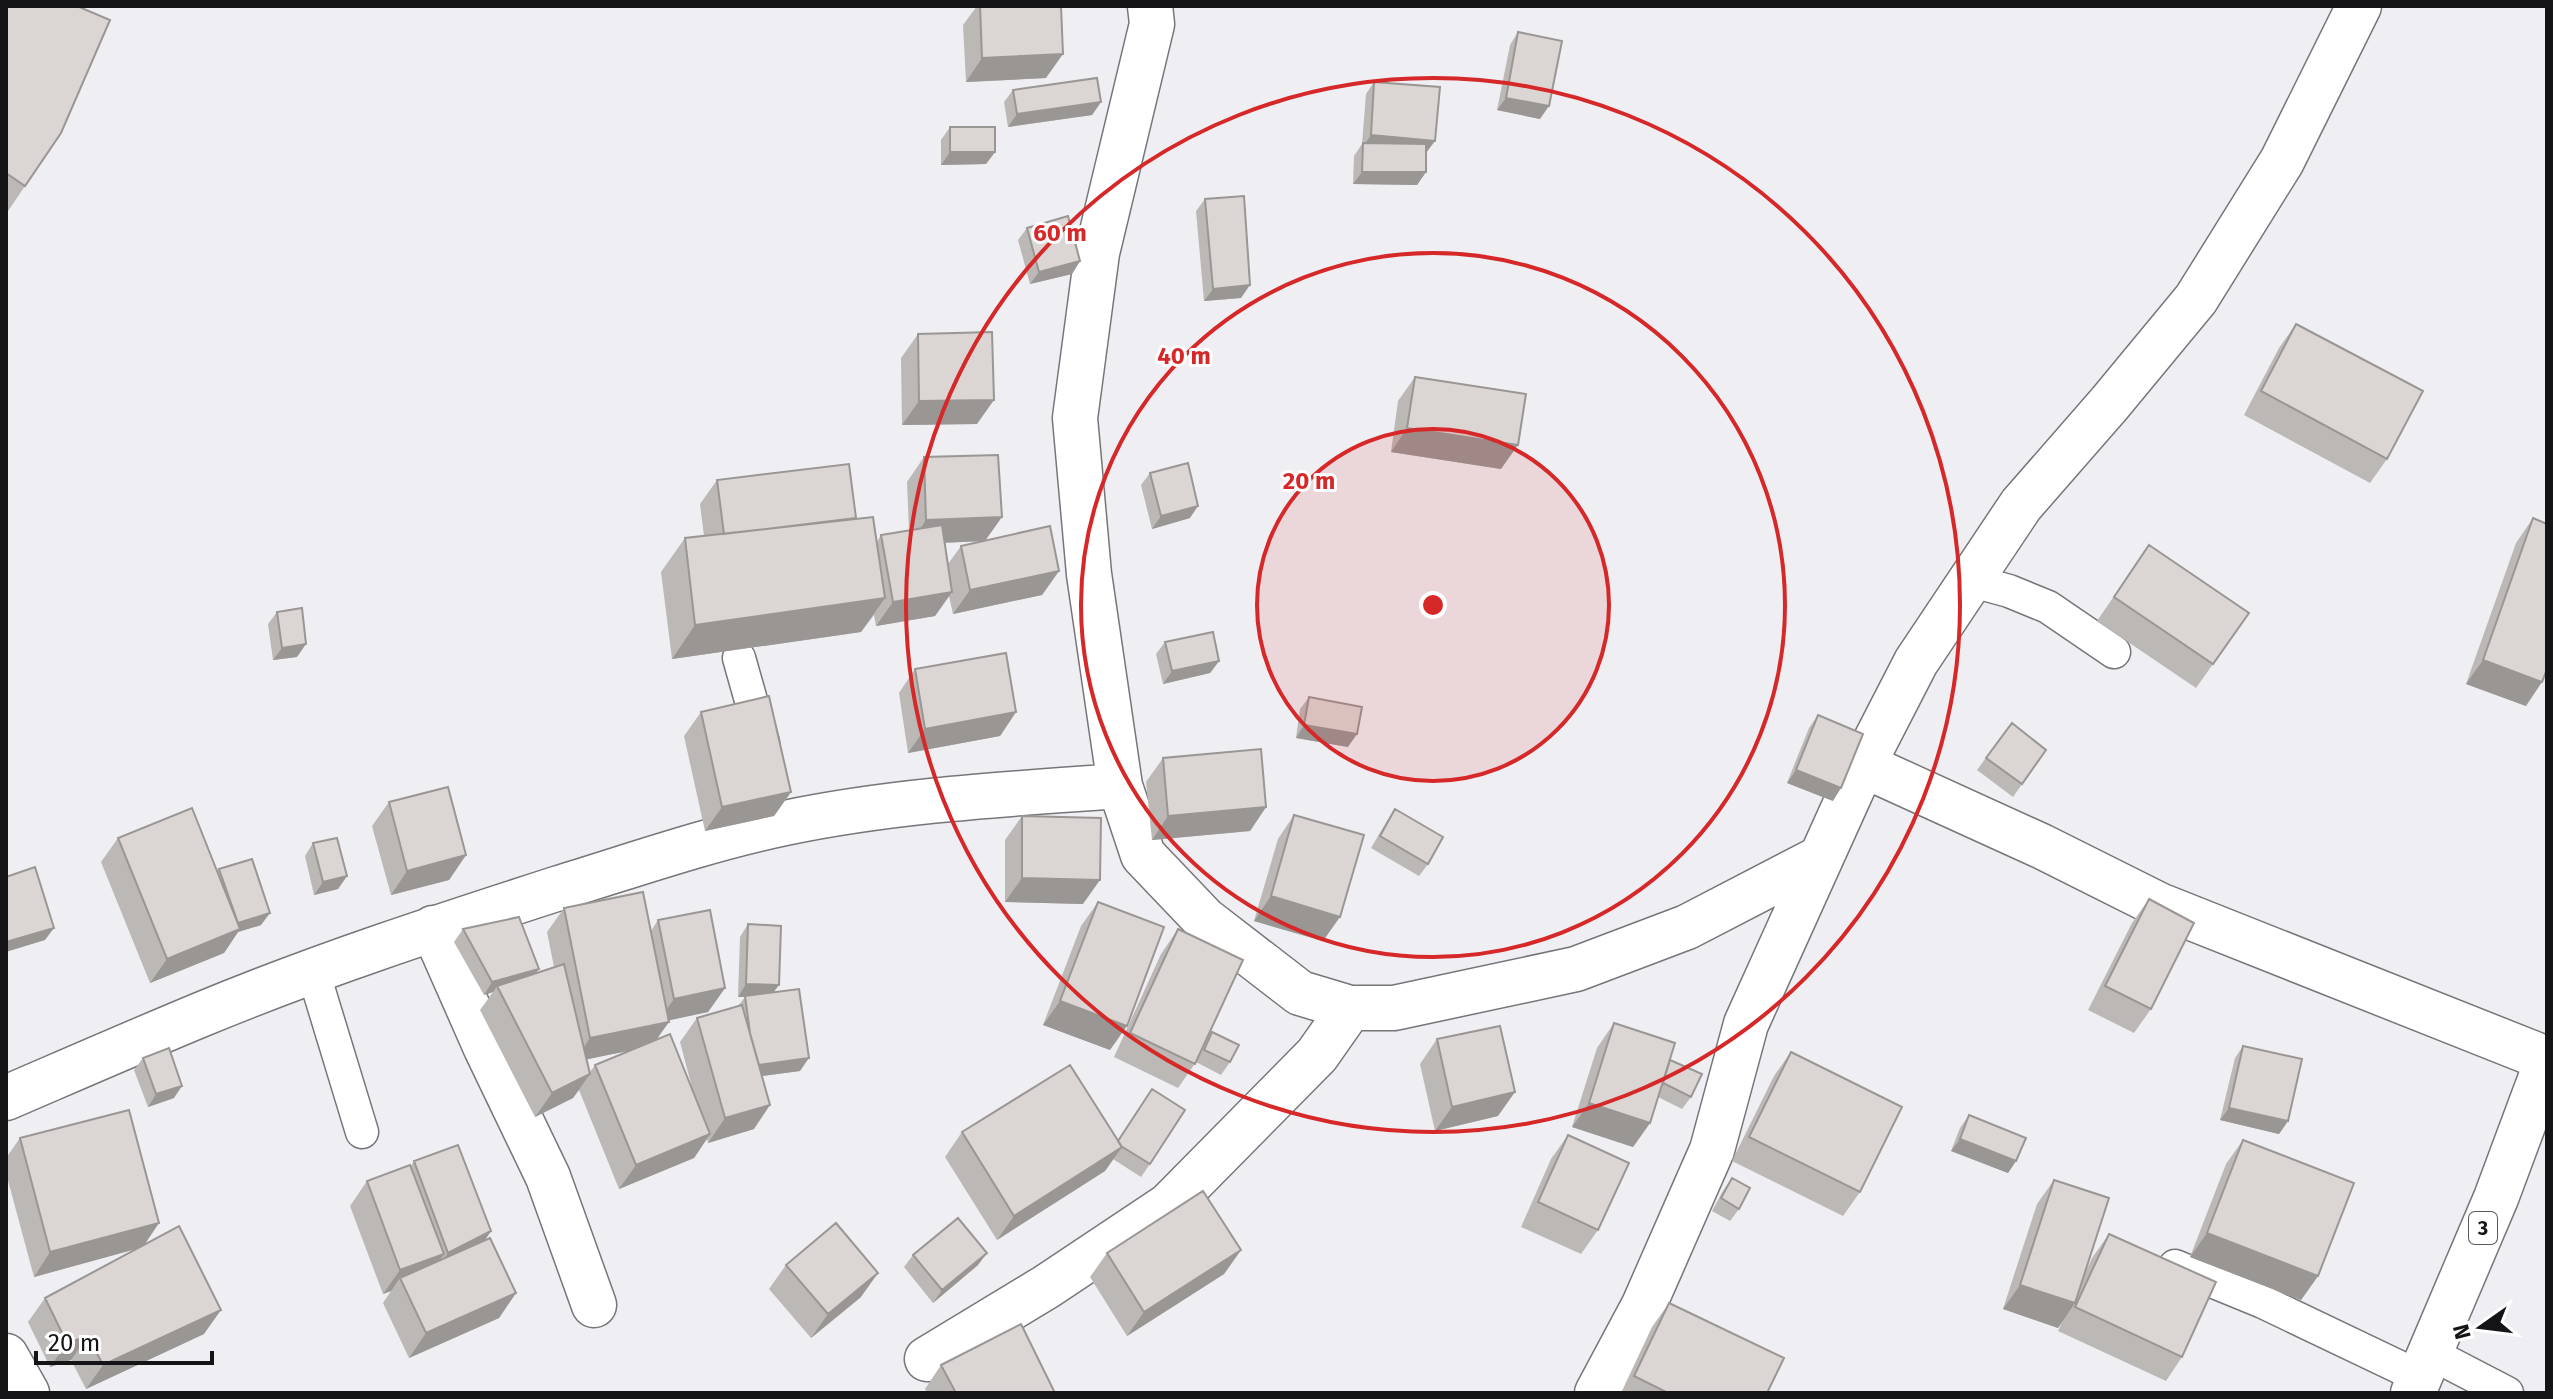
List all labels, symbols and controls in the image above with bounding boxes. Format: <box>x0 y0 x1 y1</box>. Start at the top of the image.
text: 60 m <box>1033 219 1087 247</box>
text: 40 m <box>1157 342 1211 370</box>
text: 20 m <box>1283 467 1335 495</box>
centre of rings <box>1419 591 1447 619</box>
road number: 3 <box>2469 1212 2497 1244</box>
north arrow <box>2441 1287 2521 1367</box>
scale bar <box>36 1315 212 1365</box>
text: N <box>2447 1321 2477 1342</box>
text: 20 m <box>48 1329 100 1357</box>

